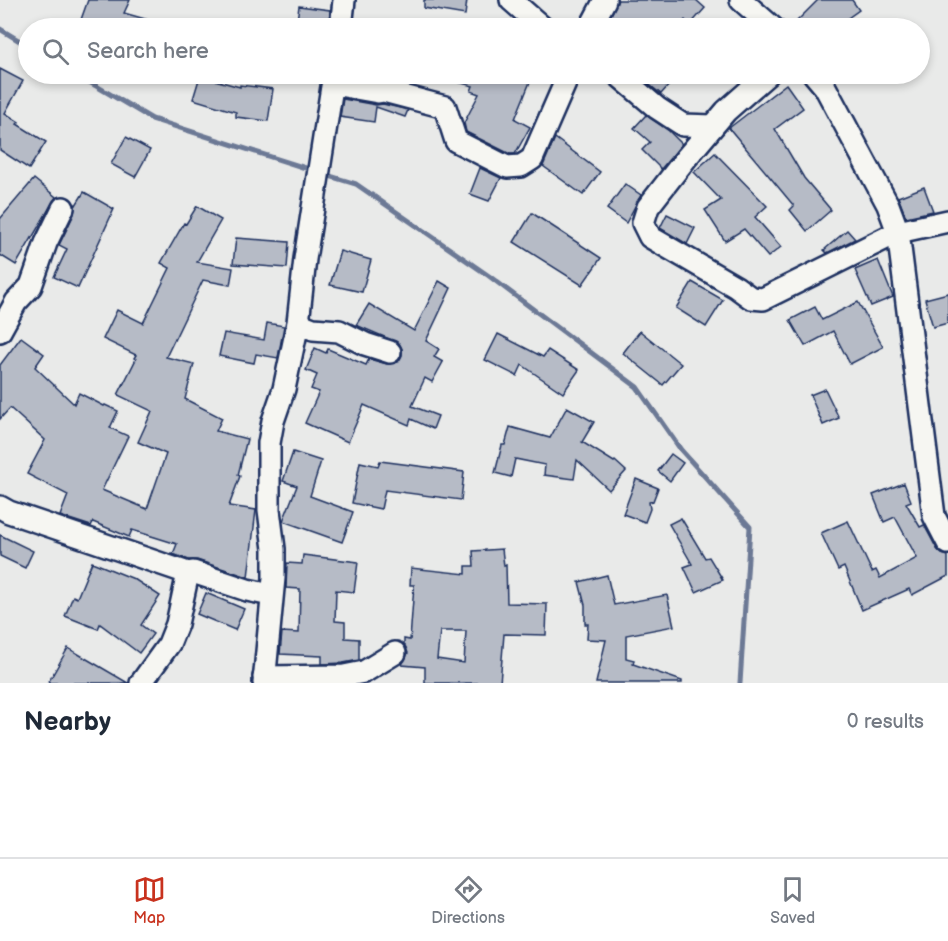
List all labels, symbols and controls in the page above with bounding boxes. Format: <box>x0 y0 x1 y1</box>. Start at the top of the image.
search box <box>18 18 930 84</box>
icon: search <box>39 35 72 68</box>
text: Search here <box>87 38 209 65</box>
text: Nearby <box>24 707 111 738</box>
text: 0 results <box>847 710 924 734</box>
tab: Map <box>133 873 166 928</box>
tab: Directions <box>431 873 505 928</box>
tab: Saved <box>770 873 815 928</box>

